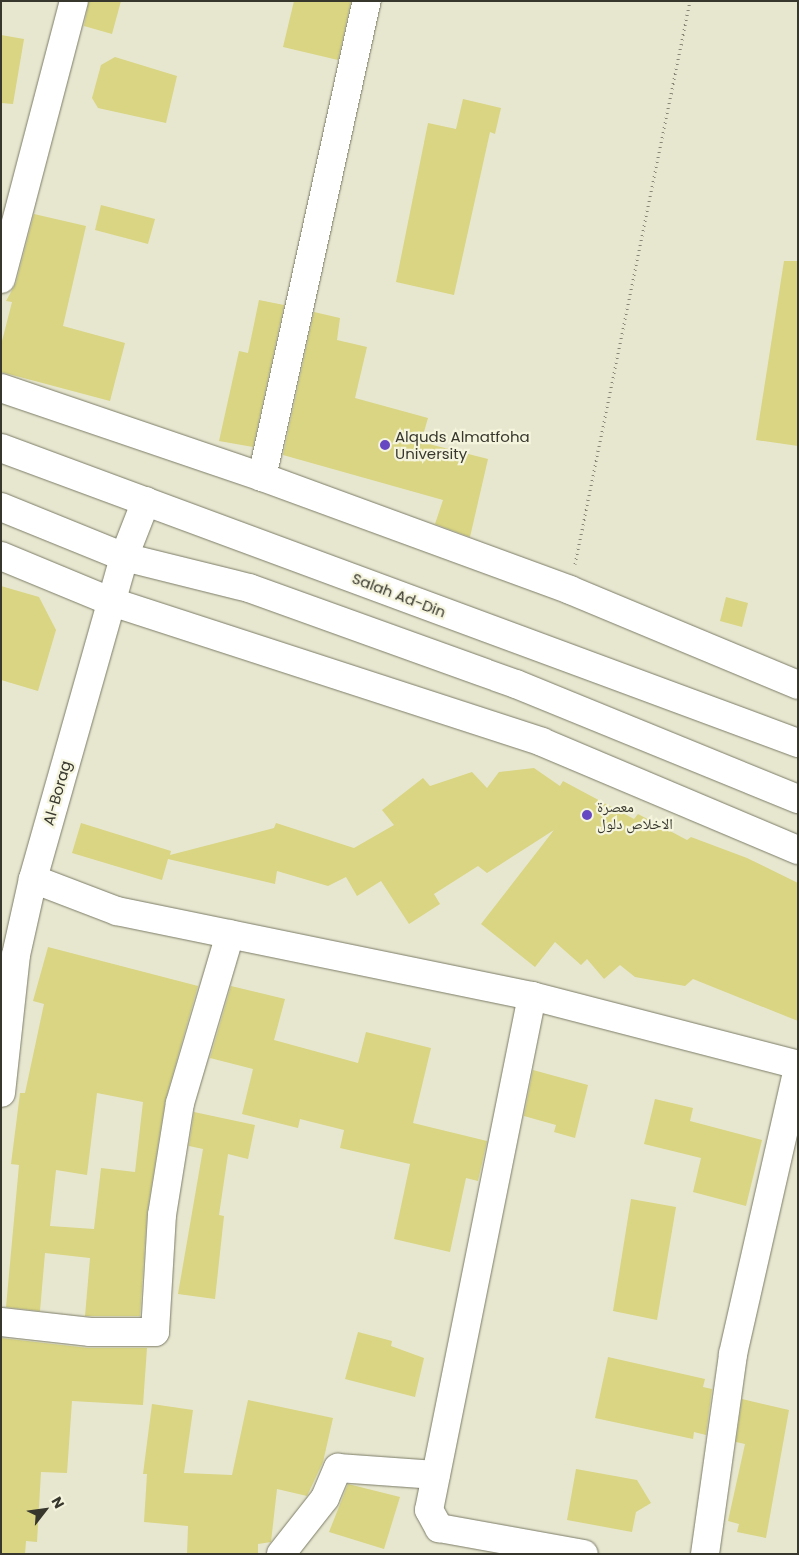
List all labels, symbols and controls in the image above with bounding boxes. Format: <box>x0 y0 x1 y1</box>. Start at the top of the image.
place label: Alquds Almatfoha University <box>395 427 530 462</box>
marker: Alquds Almatfoha University <box>379 439 391 451</box>
street label: Salah Ad-Din <box>350 569 448 621</box>
street label: Al-Borag <box>39 758 75 828</box>
place label: معصرة الاخلاص دلول <box>597 797 673 832</box>
marker: معصرة الاخلاص دلول <box>581 809 593 821</box>
north arrow <box>20 1485 70 1535</box>
text: N <box>47 1493 69 1512</box>

